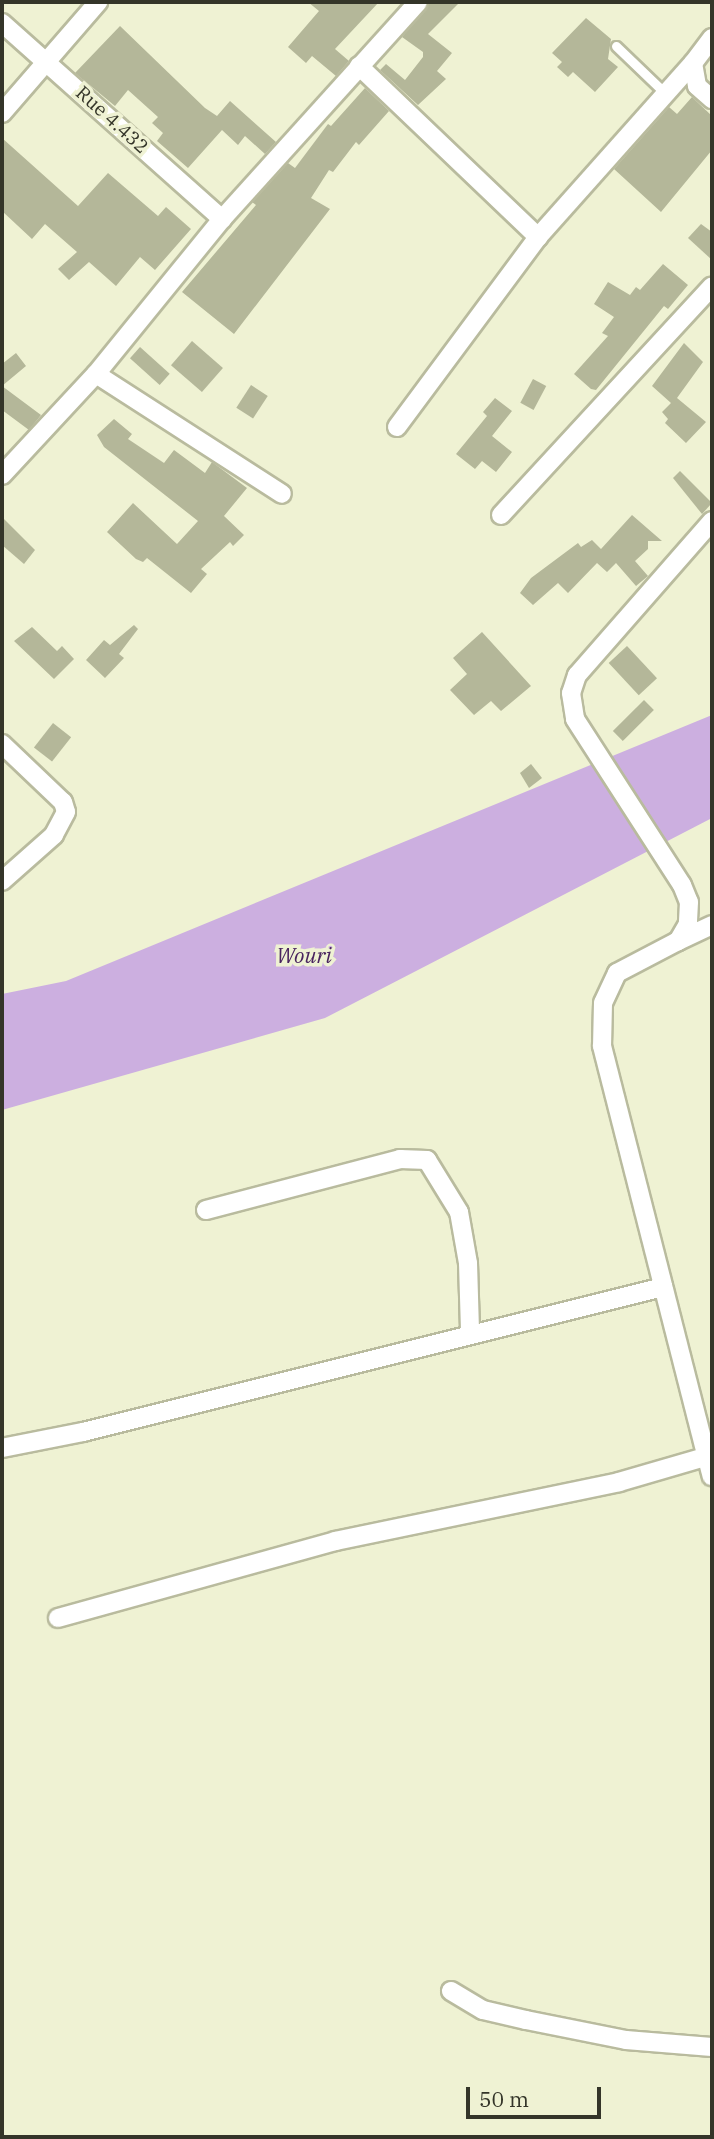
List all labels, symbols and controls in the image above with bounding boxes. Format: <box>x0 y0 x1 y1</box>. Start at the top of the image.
street label: Rue 4.432 <box>71 82 153 158</box>
water label: Wouri <box>276 942 332 968</box>
scale bar <box>469 2072 604 2116</box>
text: 50 m <box>479 2085 529 2113</box>

